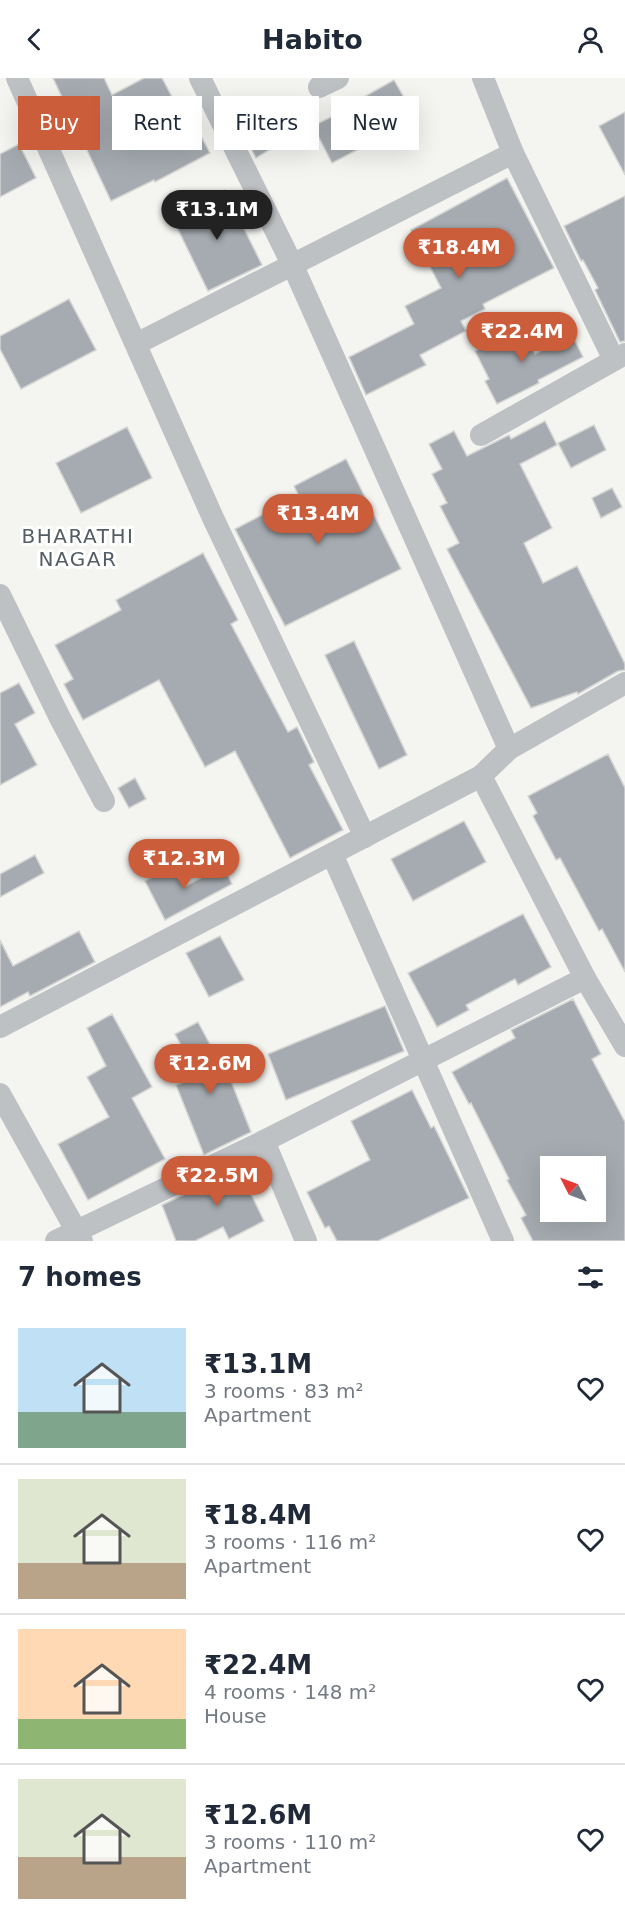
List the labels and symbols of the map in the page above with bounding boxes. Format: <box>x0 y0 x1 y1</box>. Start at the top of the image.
pin: ₹13.1M <box>168 190 266 241</box>
pin: ₹18.4M <box>410 228 508 279</box>
pin: ₹22.4M <box>473 312 571 363</box>
pin: ₹13.4M <box>269 494 367 545</box>
district label: BHARATHI NAGAR <box>22 524 134 571</box>
pin: ₹12.3M <box>135 839 233 890</box>
pin: ₹12.6M <box>161 1044 259 1095</box>
pin: ₹22.5M <box>168 1156 266 1207</box>
north arrow <box>540 1156 606 1222</box>

